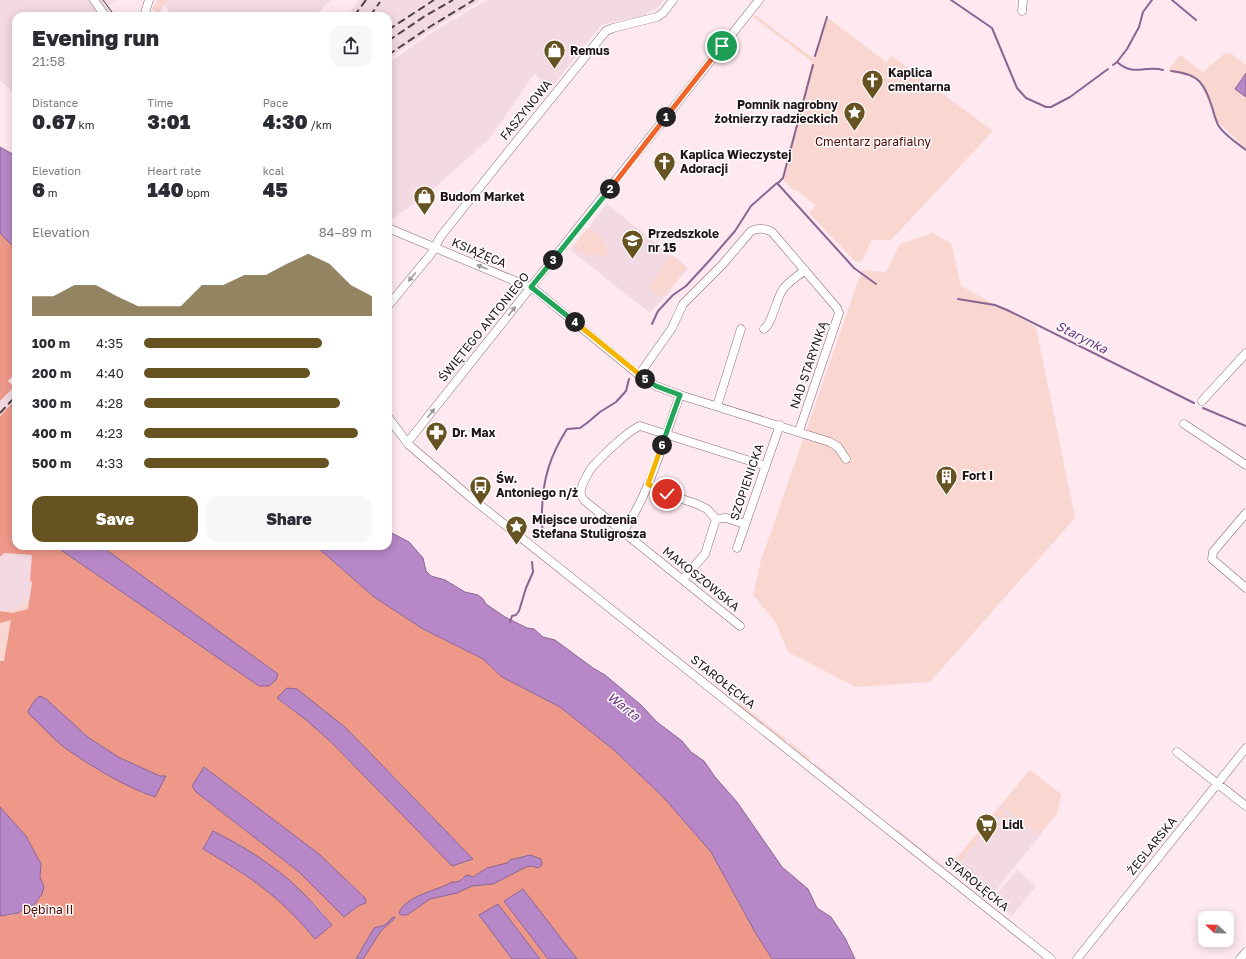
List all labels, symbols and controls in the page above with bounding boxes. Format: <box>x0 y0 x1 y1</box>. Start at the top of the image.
text: Evening run <box>32 24 159 51</box>
button: share <box>330 25 372 67</box>
pin <box>705 29 739 63</box>
icon: arrive <box>711 35 733 57</box>
shop icon: Remus <box>541 38 567 71</box>
place label: Remus <box>570 43 610 58</box>
text: 21:58 <box>32 53 65 69</box>
place label: Kaplica cmentarna <box>888 65 950 94</box>
church icon: Kaplica cmentarna <box>860 67 886 100</box>
street label: FASZYNOWA <box>497 76 555 143</box>
text: Distance <box>32 96 78 109</box>
text: Time <box>147 96 173 109</box>
text: Pace <box>263 96 288 109</box>
place label: Pomnik nagrobny żołnierzy radzieckich <box>715 97 839 126</box>
place icon: Pomnik nagrobny żołnierzy radzieckich <box>841 99 867 132</box>
pin: 1 <box>656 107 676 127</box>
text: 0.67 <box>32 109 76 133</box>
text: 3:01 <box>147 109 190 133</box>
text: 4:30 <box>263 109 308 133</box>
text: 1 <box>663 110 669 123</box>
text: km <box>76 118 94 131</box>
text: /km <box>308 118 332 131</box>
park label: Cmentarz parafialny <box>815 134 931 149</box>
place label: Kaplica Wieczystej Adoracji <box>680 147 791 176</box>
church icon: Kaplica Wieczystej Adoracji <box>652 149 678 182</box>
text: Elevation <box>32 164 81 177</box>
text: Heart rate <box>147 164 201 177</box>
text: kcal <box>263 164 284 177</box>
text: 6 <box>32 177 45 201</box>
text: 140 <box>147 177 184 201</box>
text: 45 <box>263 177 288 201</box>
pin: 2 <box>600 179 620 199</box>
text: 2 <box>607 182 613 195</box>
shop icon: Budom Market <box>412 184 438 217</box>
text: m <box>45 186 58 199</box>
text: bpm <box>184 186 210 199</box>
place label: Budom Market <box>440 189 525 204</box>
text: Elevation <box>32 224 90 240</box>
text: 84–89 m <box>319 224 372 240</box>
place label: Przedszkole nr 15 <box>648 226 719 255</box>
school or university icon: Przedszkole nr 15 <box>619 228 645 261</box>
street label: KSIĄŻĘCA <box>450 234 509 271</box>
pin: 3 <box>543 250 563 270</box>
text: 3 <box>550 253 556 266</box>
one-way arrow <box>477 264 488 270</box>
street label: ŚWIĘTEGO ANTONIEGO <box>435 269 532 384</box>
one-way arrow <box>407 271 416 282</box>
one-way arrow <box>508 306 517 317</box>
pin: 4 <box>565 312 585 332</box>
text: 4 <box>572 315 578 328</box>
water label: Starynka <box>1053 317 1111 357</box>
street label: NAD STARYNKĄ <box>786 319 831 411</box>
text: 100 m <box>32 335 70 351</box>
text: 4:35 <box>96 335 123 351</box>
text: 200 m <box>32 365 71 381</box>
text: 4:40 <box>96 365 124 381</box>
pin: 5 <box>635 369 655 389</box>
text: 5 <box>642 372 648 385</box>
text: 300 m <box>32 395 71 411</box>
text: 4:28 <box>96 395 123 411</box>
one-way arrow <box>427 408 436 418</box>
pharmacy icon: Dr. Max <box>423 420 449 453</box>
text: 400 m <box>32 425 72 441</box>
text: 4:23 <box>96 425 123 441</box>
place label: Dr. Max <box>452 425 496 440</box>
pin: 6 <box>652 435 672 455</box>
text: 6 <box>659 438 666 451</box>
street label: SZOPIENICKA <box>726 442 767 522</box>
text: 500 m <box>32 455 71 471</box>
text: 4:33 <box>96 455 123 471</box>
building icon: Fort I <box>934 463 960 496</box>
place label: Fort I <box>962 468 993 483</box>
place label: Św. Antoniego n/ż <box>496 471 578 500</box>
bus stop icon: Św. Antoniego n/ż <box>468 473 494 506</box>
pin <box>650 477 684 511</box>
icon: check <box>656 483 678 505</box>
button: Save <box>32 496 198 542</box>
button: Share <box>206 496 372 542</box>
place label: Miejsce urodzenia Stefana Stuligrosza <box>532 512 646 541</box>
place icon: Miejsce urodzenia Stefana Stuligrosza <box>503 514 529 547</box>
street label: MAKOSZOWSKA <box>660 543 743 614</box>
street label: STAROŁĘCKA <box>688 652 759 712</box>
water label: Warta <box>604 688 644 724</box>
supermarket icon: Lidl <box>973 812 999 845</box>
street label: ŻEGLARSKA <box>1124 814 1180 878</box>
place label: Lidl <box>1002 817 1024 832</box>
street label: STAROŁĘCKA <box>942 853 1012 914</box>
park label: Dębina II <box>23 902 73 917</box>
north arrow <box>1198 911 1234 947</box>
map controls <box>1198 911 1234 947</box>

